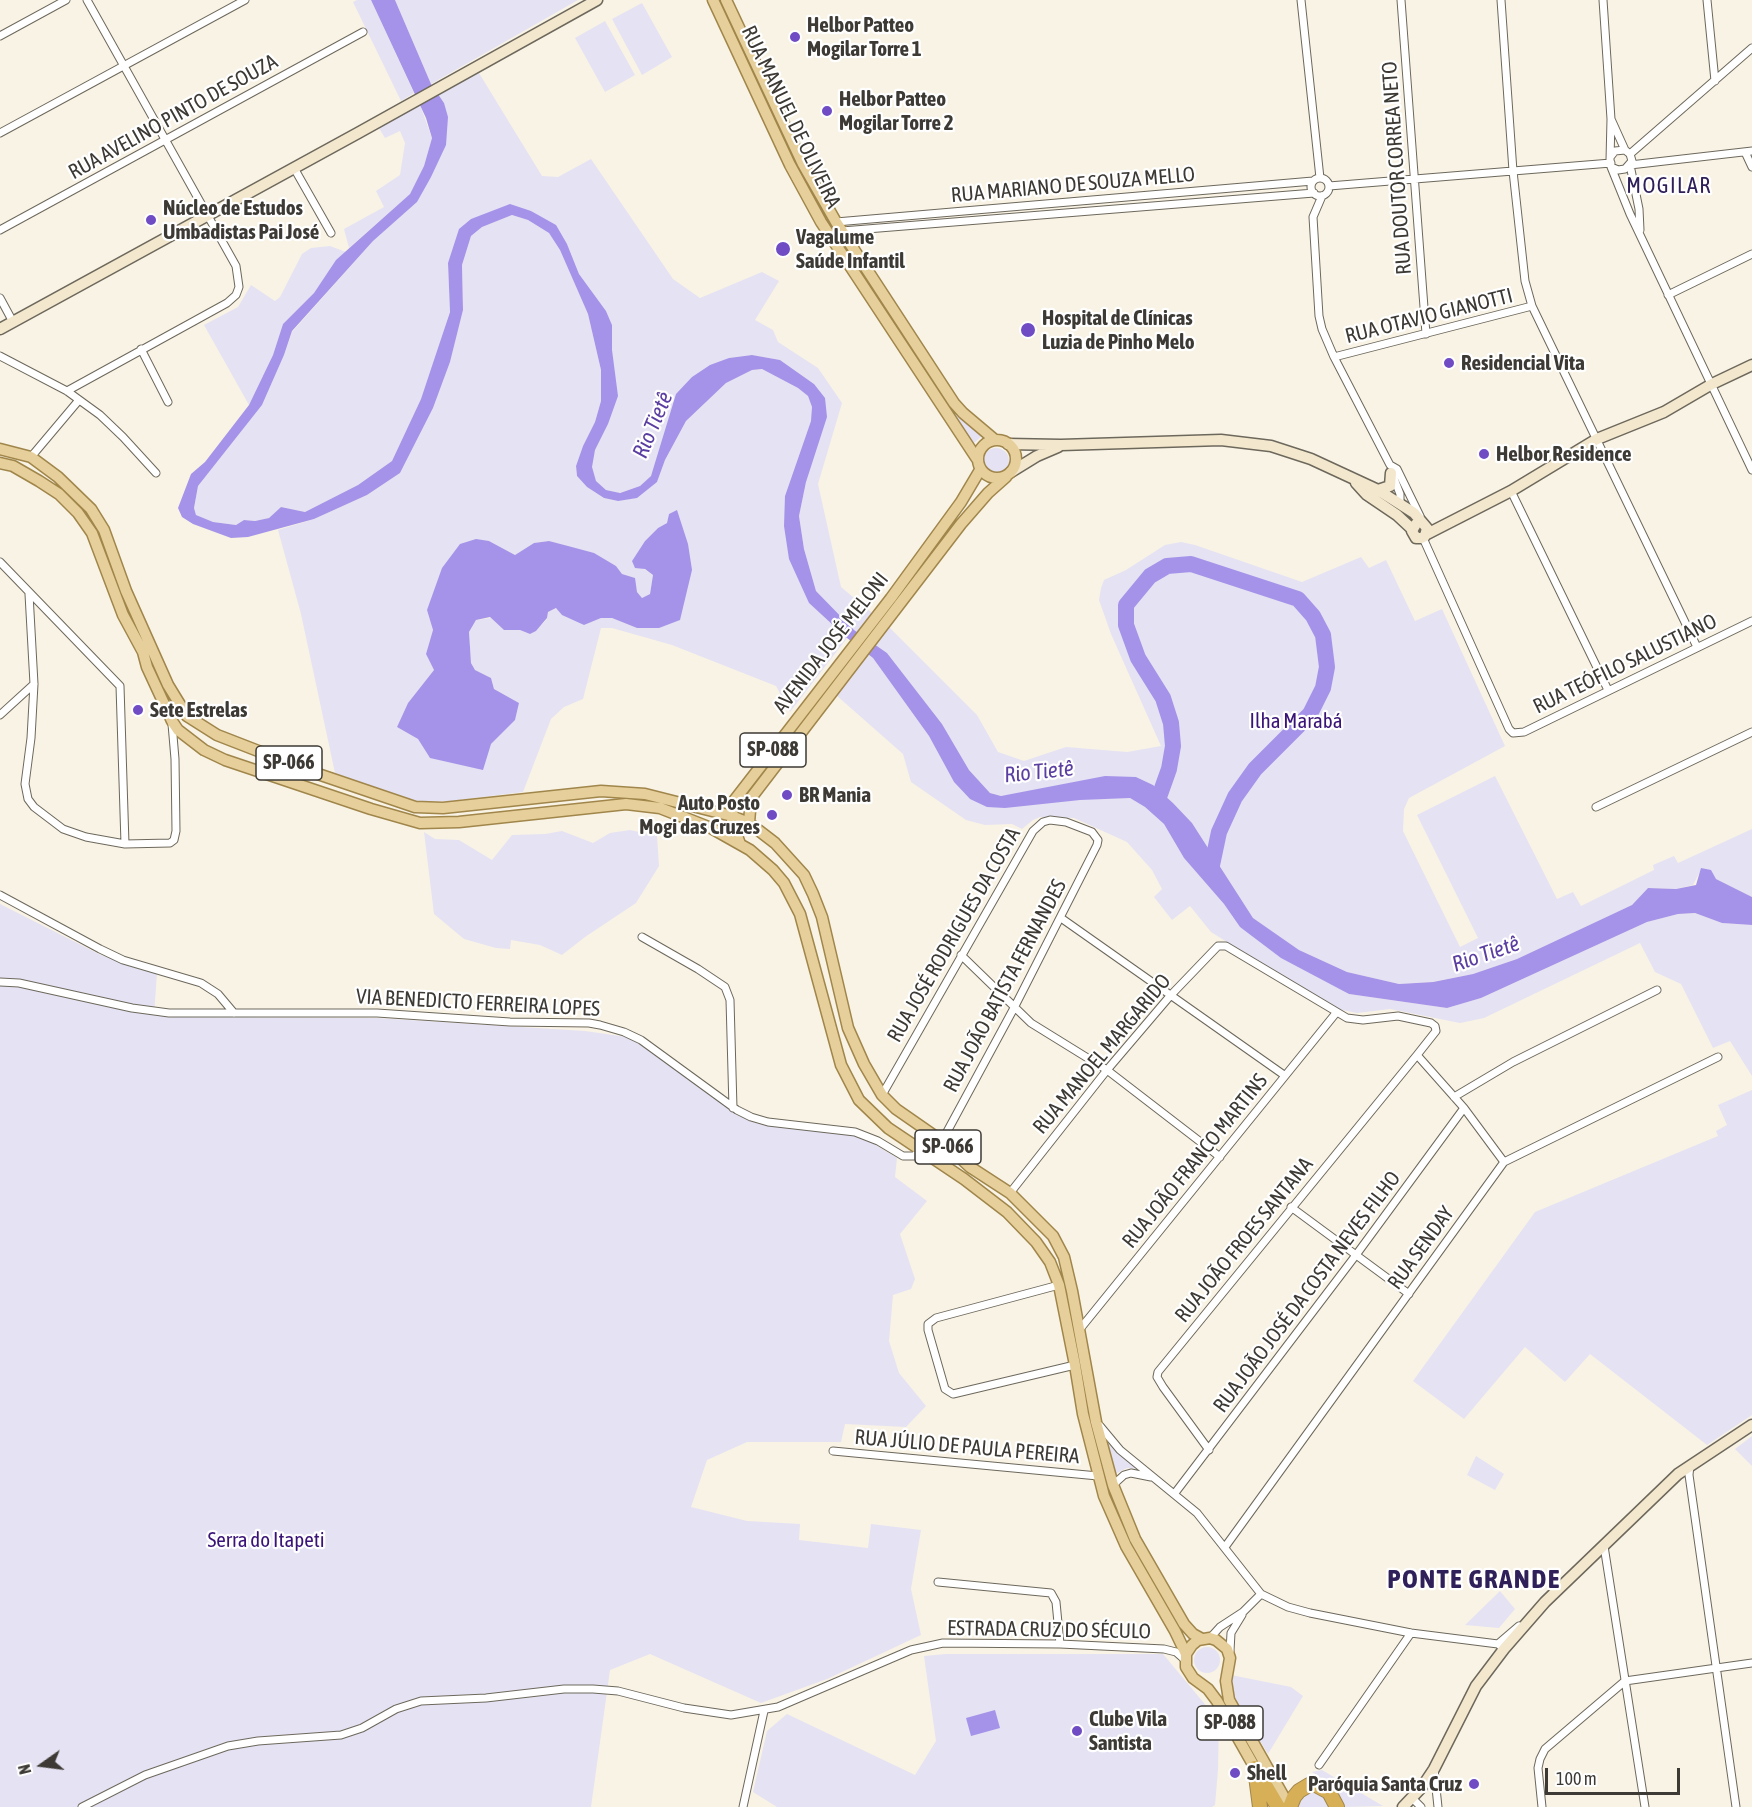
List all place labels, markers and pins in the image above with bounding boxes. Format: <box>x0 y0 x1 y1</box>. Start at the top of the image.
place label: Helbor Patteo Mogilar Torre 1 <box>807 12 922 62</box>
marker: Helbor Patteo Mogilar Torre 1 <box>788 30 802 44</box>
place label: Helbor Patteo Mogilar Torre 2 <box>839 86 954 136</box>
marker: Helbor Patteo Mogilar Torre 2 <box>820 104 834 118</box>
place label: Núcleo de Estudos Umbadistas Pai José <box>163 195 319 245</box>
marker: Núcleo de Estudos Umbadistas Pai José <box>144 213 158 227</box>
place label: Vagalume Saúde Infantil <box>796 224 905 274</box>
marker: Vagalume Saúde Infantil <box>774 240 792 258</box>
place label: Hospital de Clínicas Luzia de Pinho Melo <box>1042 305 1195 355</box>
marker: Hospital de Clínicas Luzia de Pinho Melo <box>1019 321 1037 339</box>
place label: Residencial Vita <box>1461 350 1585 376</box>
marker: Residencial Vita <box>1442 356 1456 370</box>
place label: Helbor Residence <box>1496 441 1631 467</box>
marker: Helbor Residence <box>1477 447 1491 461</box>
place label: Sete Estrelas <box>150 697 247 723</box>
marker: Sete Estrelas <box>131 703 145 717</box>
place label: BR Mania <box>799 782 871 808</box>
marker: BR Mania <box>780 788 794 802</box>
place label: Auto Posto Mogi das Cruzes <box>639 790 760 840</box>
marker: Auto Posto Mogi das Cruzes <box>765 808 779 822</box>
place label: Clube Vila Santista <box>1089 1706 1167 1756</box>
marker: Clube Vila Santista <box>1070 1724 1084 1738</box>
place label: Shell <box>1247 1760 1287 1786</box>
marker: Shell <box>1228 1766 1242 1780</box>
place label: Paróquia Santa Cruz <box>1308 1771 1462 1797</box>
marker: Paróquia Santa Cruz <box>1467 1777 1481 1791</box>

